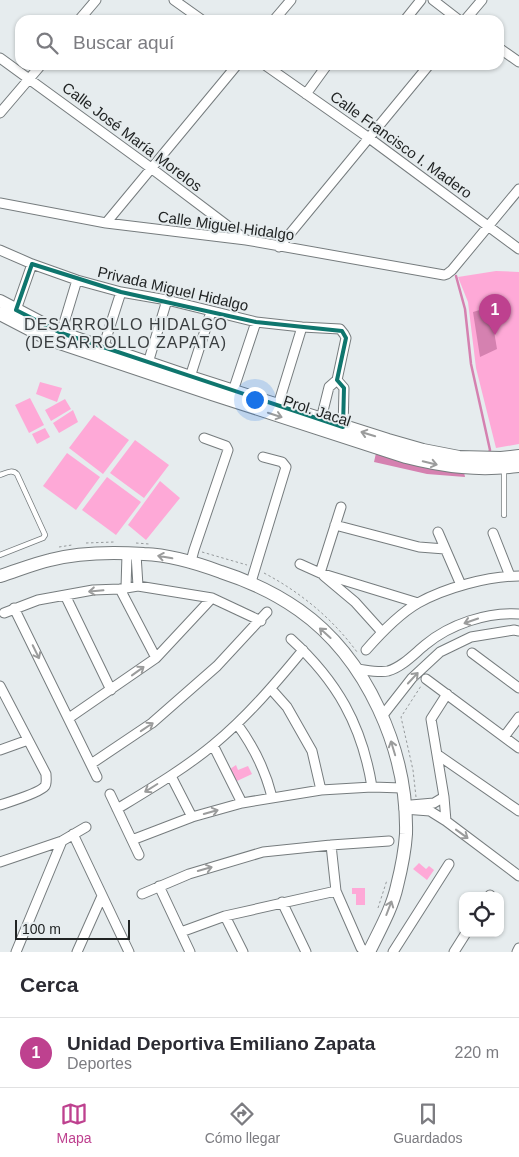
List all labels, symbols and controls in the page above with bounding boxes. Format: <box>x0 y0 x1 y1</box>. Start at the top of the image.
search box <box>15 15 504 70</box>
icon: search <box>33 29 61 57</box>
text: Buscar aquí <box>73 32 174 53</box>
street label: Calle José María Morelos <box>59 79 205 195</box>
street label: Calle Francisco I. Madero <box>327 87 475 202</box>
street label: Calle Miguel Hidalgo <box>157 208 295 243</box>
street label: Privada Miguel Hidalgo <box>96 263 250 314</box>
pin: 1 <box>479 294 511 335</box>
district label: DESARROLLO HIDALGO (DESARROLLO ZAPATA) <box>24 316 228 351</box>
your location <box>242 387 268 413</box>
street label: Prol. Jacal <box>281 392 353 429</box>
one-way arrow <box>267 410 283 420</box>
one-way arrow <box>361 429 377 439</box>
one-way arrow <box>422 459 438 468</box>
one-way arrow <box>157 552 173 562</box>
one-way arrow <box>88 586 104 595</box>
one-way arrow <box>464 617 480 626</box>
one-way arrow <box>318 627 331 639</box>
one-way arrow <box>31 644 41 659</box>
one-way arrow <box>131 666 145 676</box>
one-way arrow <box>407 671 419 684</box>
one-way arrow <box>139 722 153 732</box>
one-way arrow <box>387 741 397 757</box>
one-way arrow <box>145 784 159 794</box>
one-way arrow <box>203 806 219 816</box>
one-way arrow <box>455 829 469 839</box>
one-way arrow <box>196 864 212 874</box>
map controls <box>459 892 504 937</box>
button: locate <box>459 892 504 937</box>
one-way arrow <box>385 900 394 916</box>
scale bar <box>15 917 130 940</box>
text: 100 m <box>22 921 61 937</box>
text: Cerca <box>20 973 78 996</box>
text: Unidad Deportiva Emiliano Zapata <box>67 1033 375 1054</box>
text: 1 <box>32 1044 40 1061</box>
text: 220 m <box>455 1044 499 1061</box>
text: Deportes <box>67 1055 132 1072</box>
tab: Mapa <box>57 1100 92 1146</box>
tab: Cómo llegar <box>205 1100 280 1146</box>
tab: Guardados <box>393 1100 462 1146</box>

